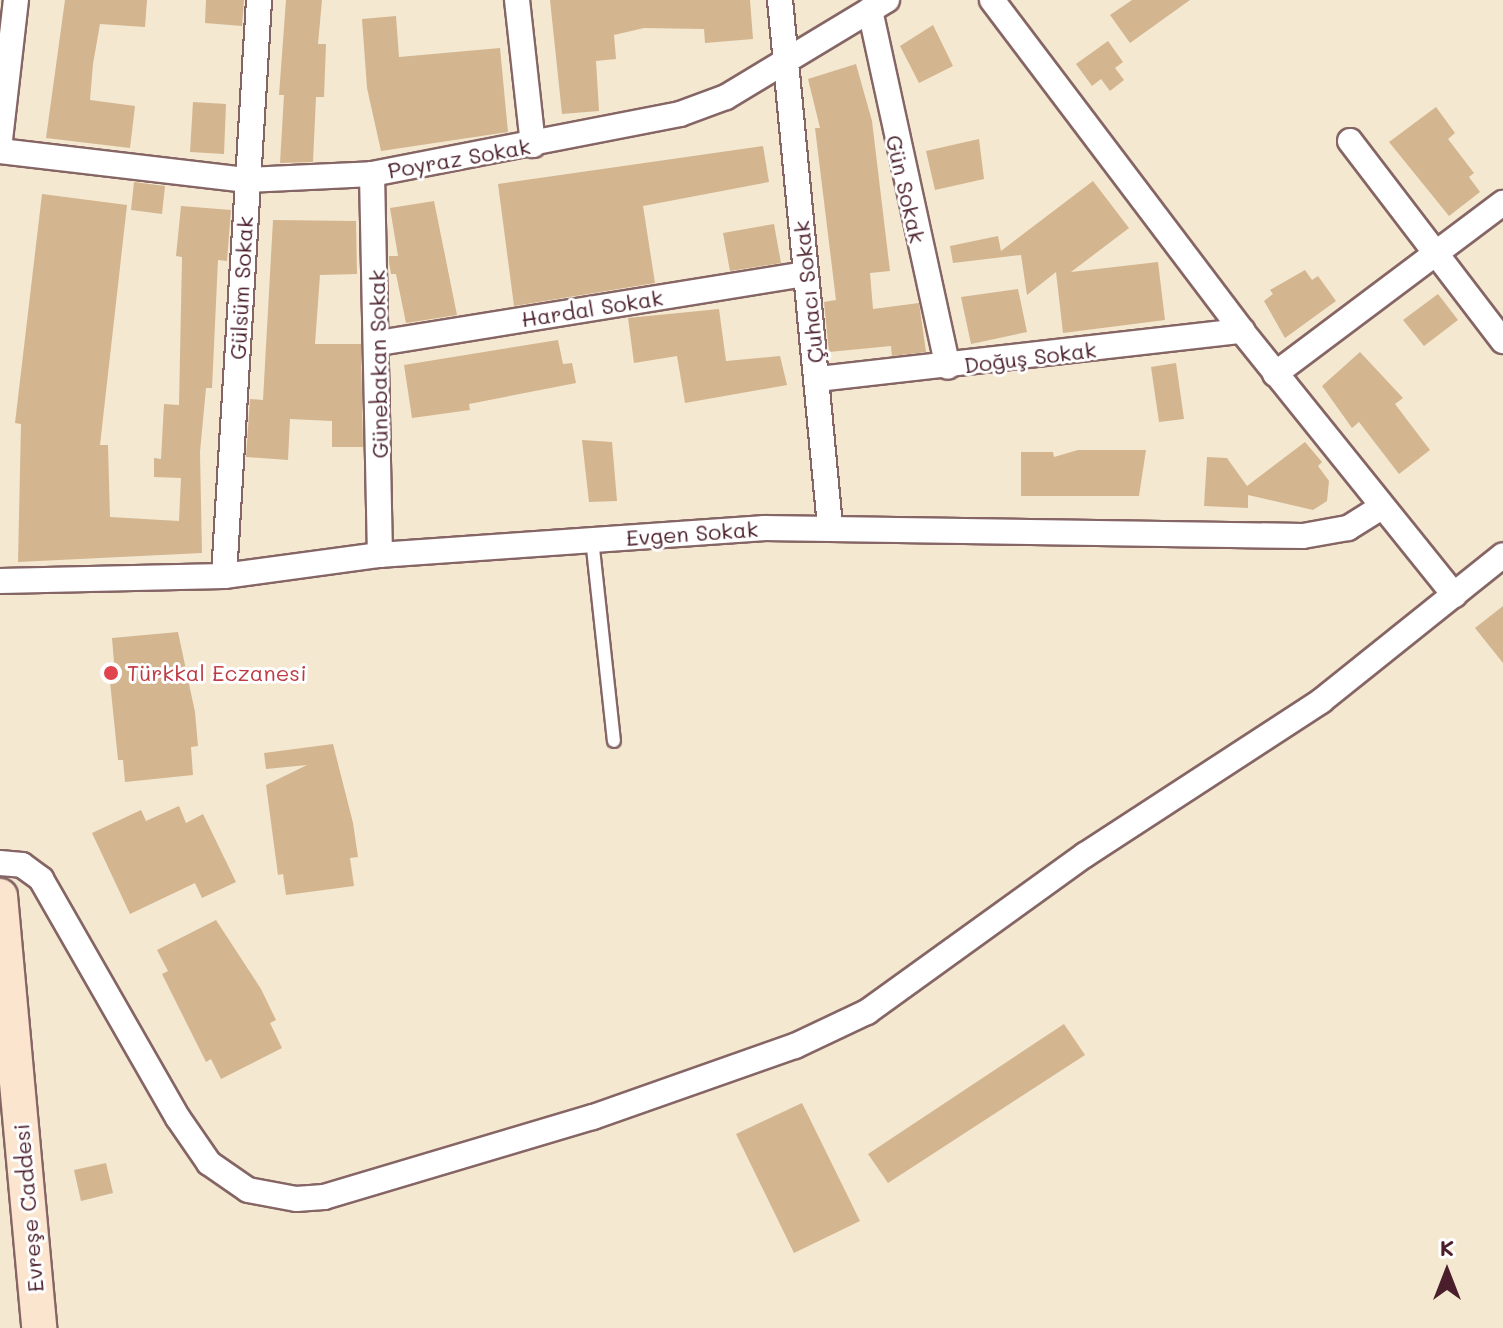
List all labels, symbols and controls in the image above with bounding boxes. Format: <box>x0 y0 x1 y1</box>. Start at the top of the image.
street label: Poyraz Sokak <box>386 132 532 184</box>
street label: Gün Sokak <box>881 132 931 246</box>
street label: Gülsüm Sokak <box>224 216 258 360</box>
street label: Çuhacı Sokak <box>787 219 829 365</box>
street label: Günebakan Sokak <box>363 269 393 459</box>
street label: Hardal Sokak <box>519 284 665 332</box>
street label: Doğuş Sokak <box>962 336 1098 378</box>
street label: Evgen Sokak <box>625 515 759 551</box>
place label: Türkkal Eczanesi <box>127 660 307 686</box>
marker: Türkkal Eczanesi <box>102 664 120 682</box>
street label: Evreşe Caddesi <box>7 1123 49 1293</box>
north arrow <box>1407 1232 1487 1312</box>
text: K <box>1440 1233 1454 1262</box>

